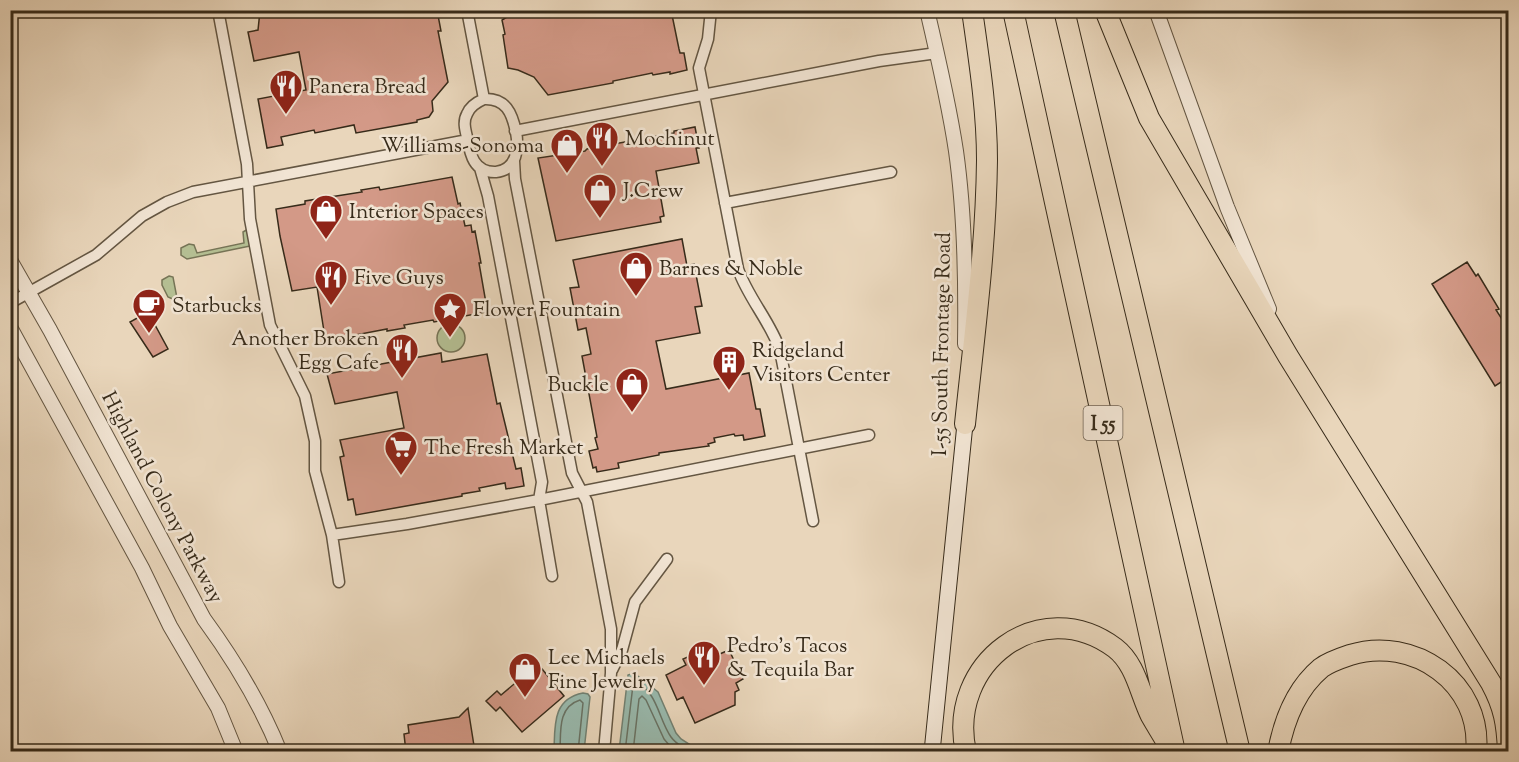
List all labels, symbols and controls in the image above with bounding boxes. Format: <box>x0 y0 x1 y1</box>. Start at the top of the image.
restaurant icon: Panera Bread <box>268 68 304 115</box>
place label: Panera Bread <box>309 73 427 103</box>
restaurant icon: Mochinut <box>584 120 620 167</box>
place label: Mochinut <box>625 125 715 155</box>
shop icon: Williams-Sonoma <box>549 127 585 174</box>
place label: Williams-Sonoma <box>381 132 544 162</box>
shop icon: J.Crew <box>582 172 618 219</box>
place label: J.Crew <box>622 177 684 207</box>
shop icon: Interior Spaces <box>308 193 344 240</box>
place label: Interior Spaces <box>349 198 484 228</box>
street label: I-55 South Frontage Road <box>926 232 960 456</box>
shop icon: Barnes & Noble <box>618 250 654 297</box>
place label: Barnes & Noble <box>659 255 803 285</box>
restaurant icon: Five Guys <box>313 259 349 306</box>
place label: Five Guys <box>354 264 444 294</box>
cafe icon: Starbucks <box>131 287 167 334</box>
place icon: Flower Fountain <box>432 291 468 338</box>
place label: Starbucks <box>172 292 261 322</box>
place label: Flower Fountain <box>473 296 621 326</box>
place label: Another Broken Egg Cafe <box>231 325 379 379</box>
restaurant icon: Another Broken Egg Cafe <box>384 332 420 379</box>
place label: Ridgeland Visitors Center <box>752 337 890 391</box>
building icon: Ridgeland Visitors Center <box>711 344 747 391</box>
shop icon: Buckle <box>614 366 650 413</box>
place label: Buckle <box>547 371 609 401</box>
street label: Highland Colony Parkway <box>93 387 230 610</box>
road number: I 55 <box>1084 406 1122 440</box>
supermarket icon: The Fresh Market <box>383 429 419 476</box>
place label: The Fresh Market <box>424 434 584 464</box>
place label: Pedro's Tacos & Tequila Bar <box>727 632 854 686</box>
restaurant icon: Pedro's Tacos & Tequila Bar <box>686 639 722 686</box>
place label: Lee Michaels Fine Jewelry <box>548 644 665 698</box>
shop icon: Lee Michaels Fine Jewelry <box>507 651 543 698</box>

